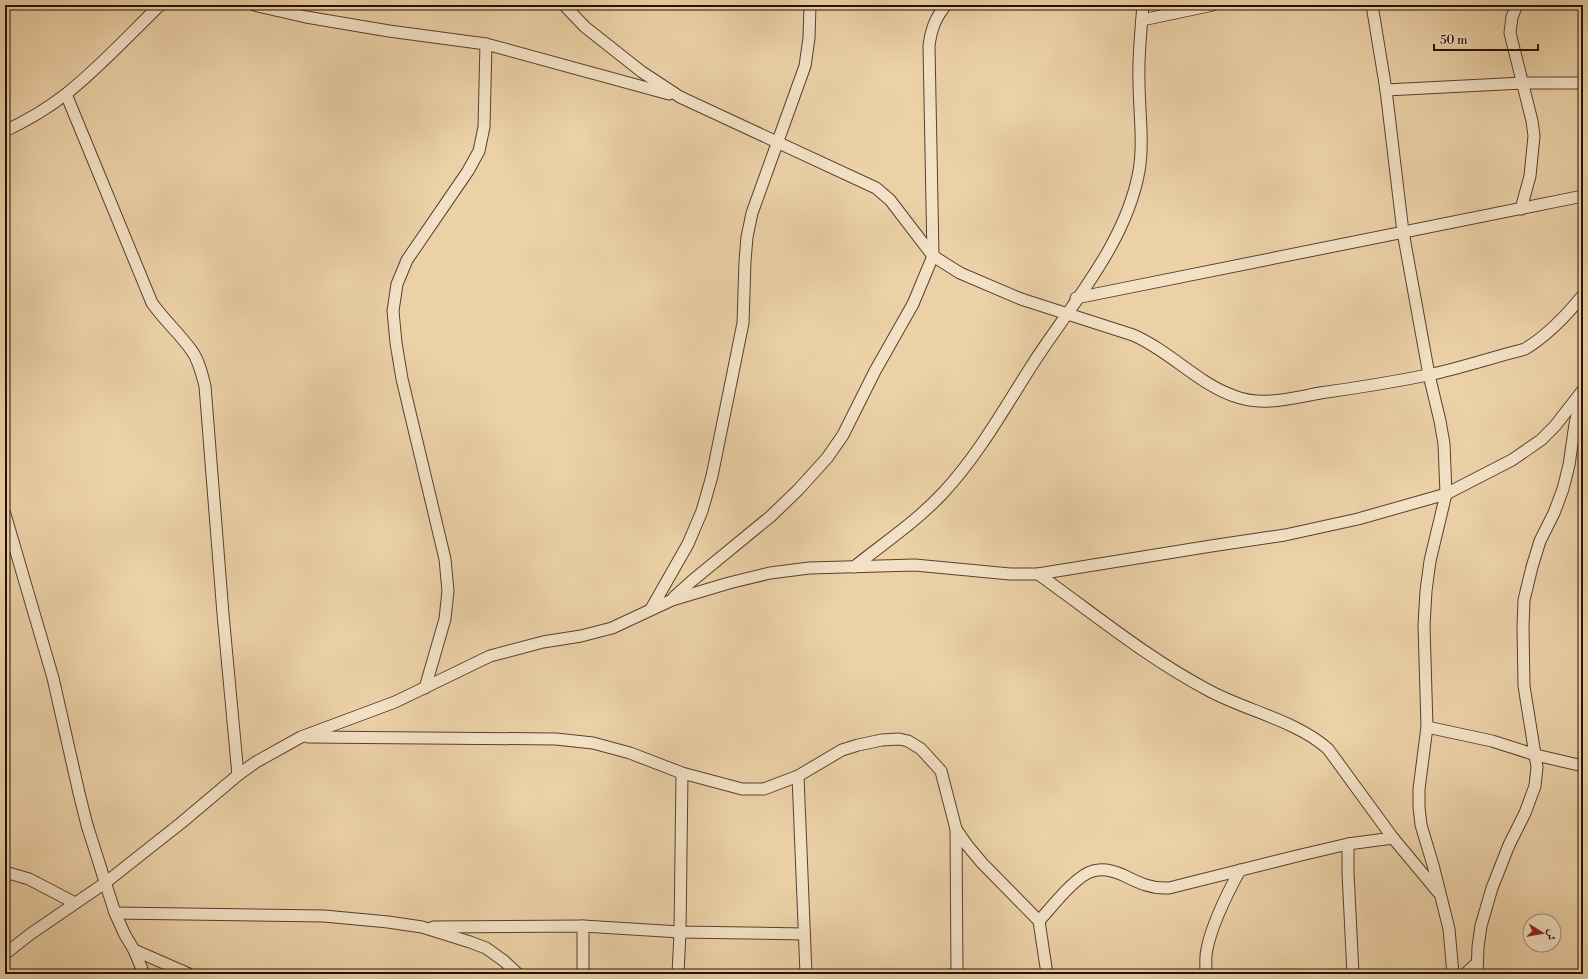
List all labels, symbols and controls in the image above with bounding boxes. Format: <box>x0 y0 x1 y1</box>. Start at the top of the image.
scale bar <box>1434 26 1538 52</box>
text: 50 m <box>1440 33 1468 48</box>
north arrow <box>1522 913 1562 953</box>
text: ش <box>1543 928 1559 941</box>

